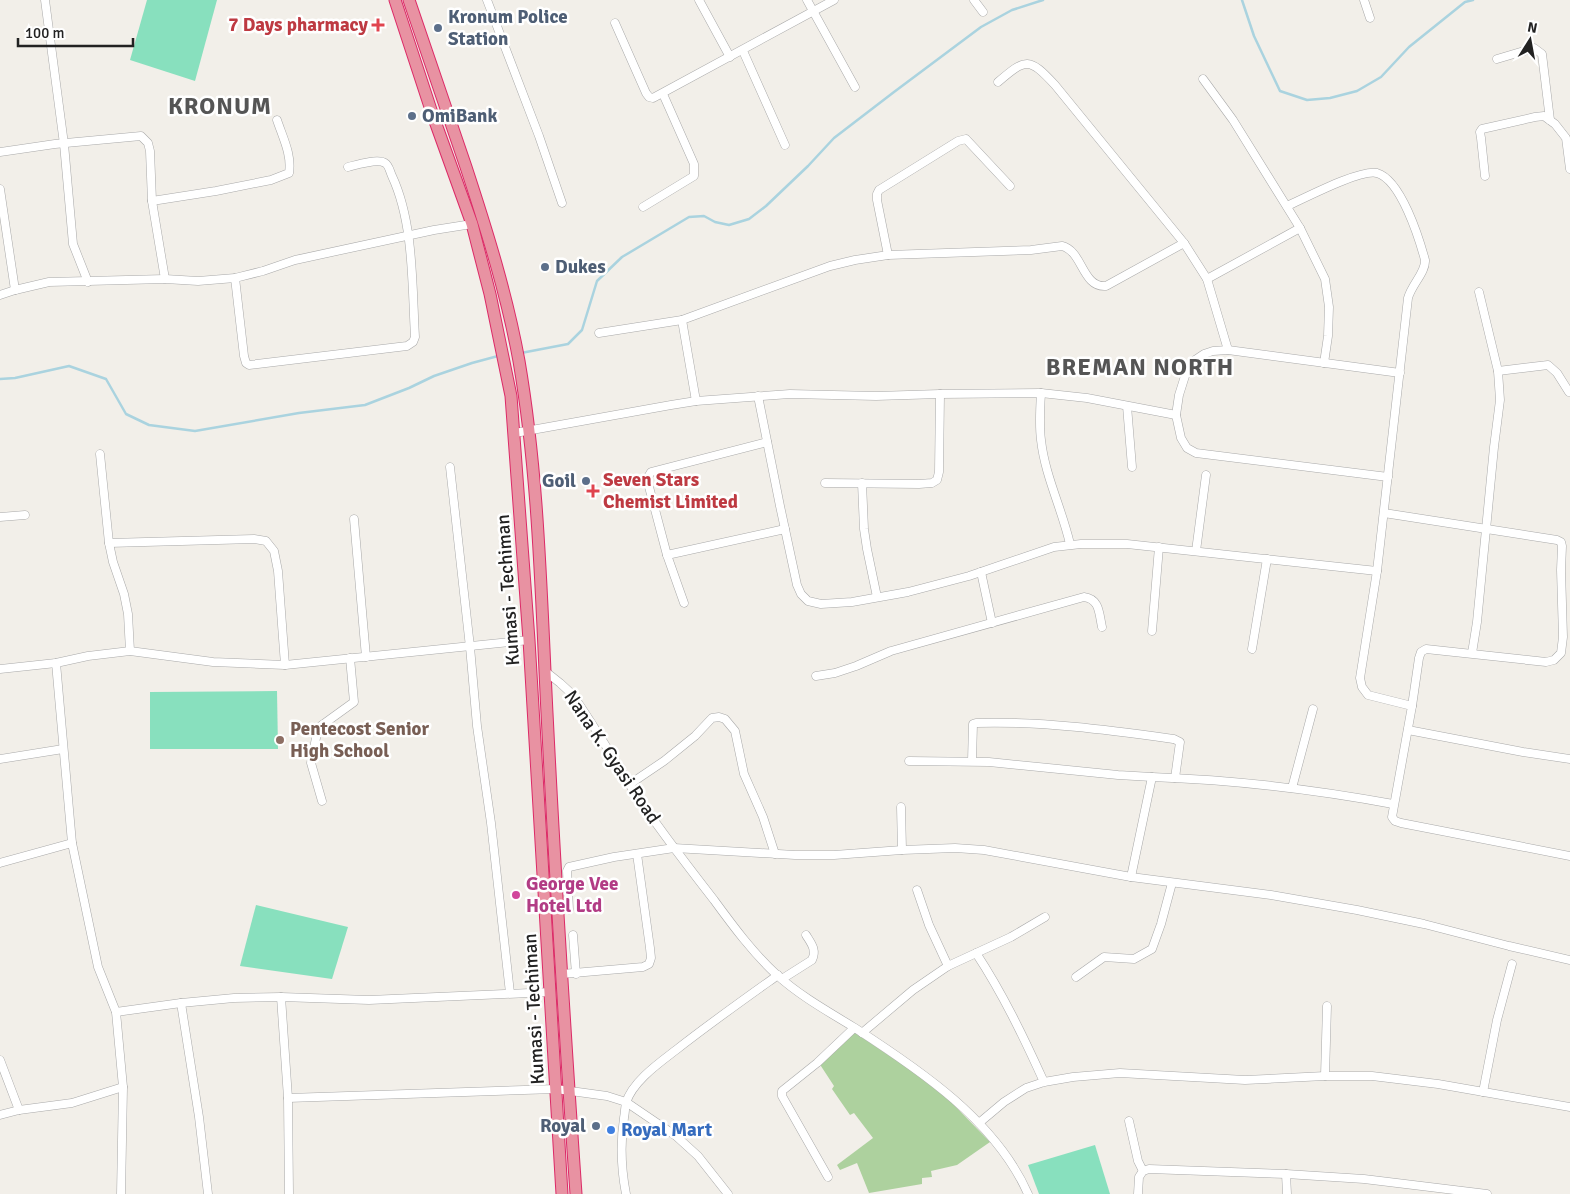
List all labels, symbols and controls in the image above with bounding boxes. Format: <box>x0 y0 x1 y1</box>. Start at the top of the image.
place label: Kronum Police Station <box>448 5 568 51</box>
place label: 7 Days pharmacy <box>228 13 369 37</box>
scale bar <box>18 15 132 47</box>
north arrow <box>1505 15 1555 65</box>
text: N <box>1526 18 1539 37</box>
marker: 7 Days pharmacy <box>372 19 384 31</box>
marker: Kronum Police Station <box>432 22 444 34</box>
text: 100 m <box>25 24 65 42</box>
district label: KRONUM <box>168 91 272 121</box>
place label: OmiBank <box>422 104 498 128</box>
marker: OmiBank <box>406 110 418 122</box>
place label: Dukes <box>555 255 606 279</box>
marker: Dukes <box>539 261 551 273</box>
district label: BREMAN NORTH <box>1046 352 1234 382</box>
place label: Seven Stars Chemist Limited <box>603 468 738 514</box>
place label: Goil <box>542 469 576 493</box>
marker: Goil <box>580 475 592 487</box>
marker: Seven Stars Chemist Limited <box>587 485 599 497</box>
street label: Kumasi - Techiman <box>491 514 525 666</box>
street label: Nana K. Gyasi Road <box>558 686 666 828</box>
place label: Pentecost Senior High School <box>290 717 429 763</box>
marker: Pentecost Senior High School <box>274 734 286 746</box>
place label: George Vee Hotel Ltd <box>526 872 618 918</box>
marker: George Vee Hotel Ltd <box>510 889 522 901</box>
street label: Kumasi - Techiman <box>518 933 550 1085</box>
place label: Royal <box>540 1114 586 1138</box>
place label: Royal Mart <box>621 1118 712 1142</box>
marker: Royal <box>590 1120 602 1132</box>
marker: Royal Mart <box>605 1124 617 1136</box>

